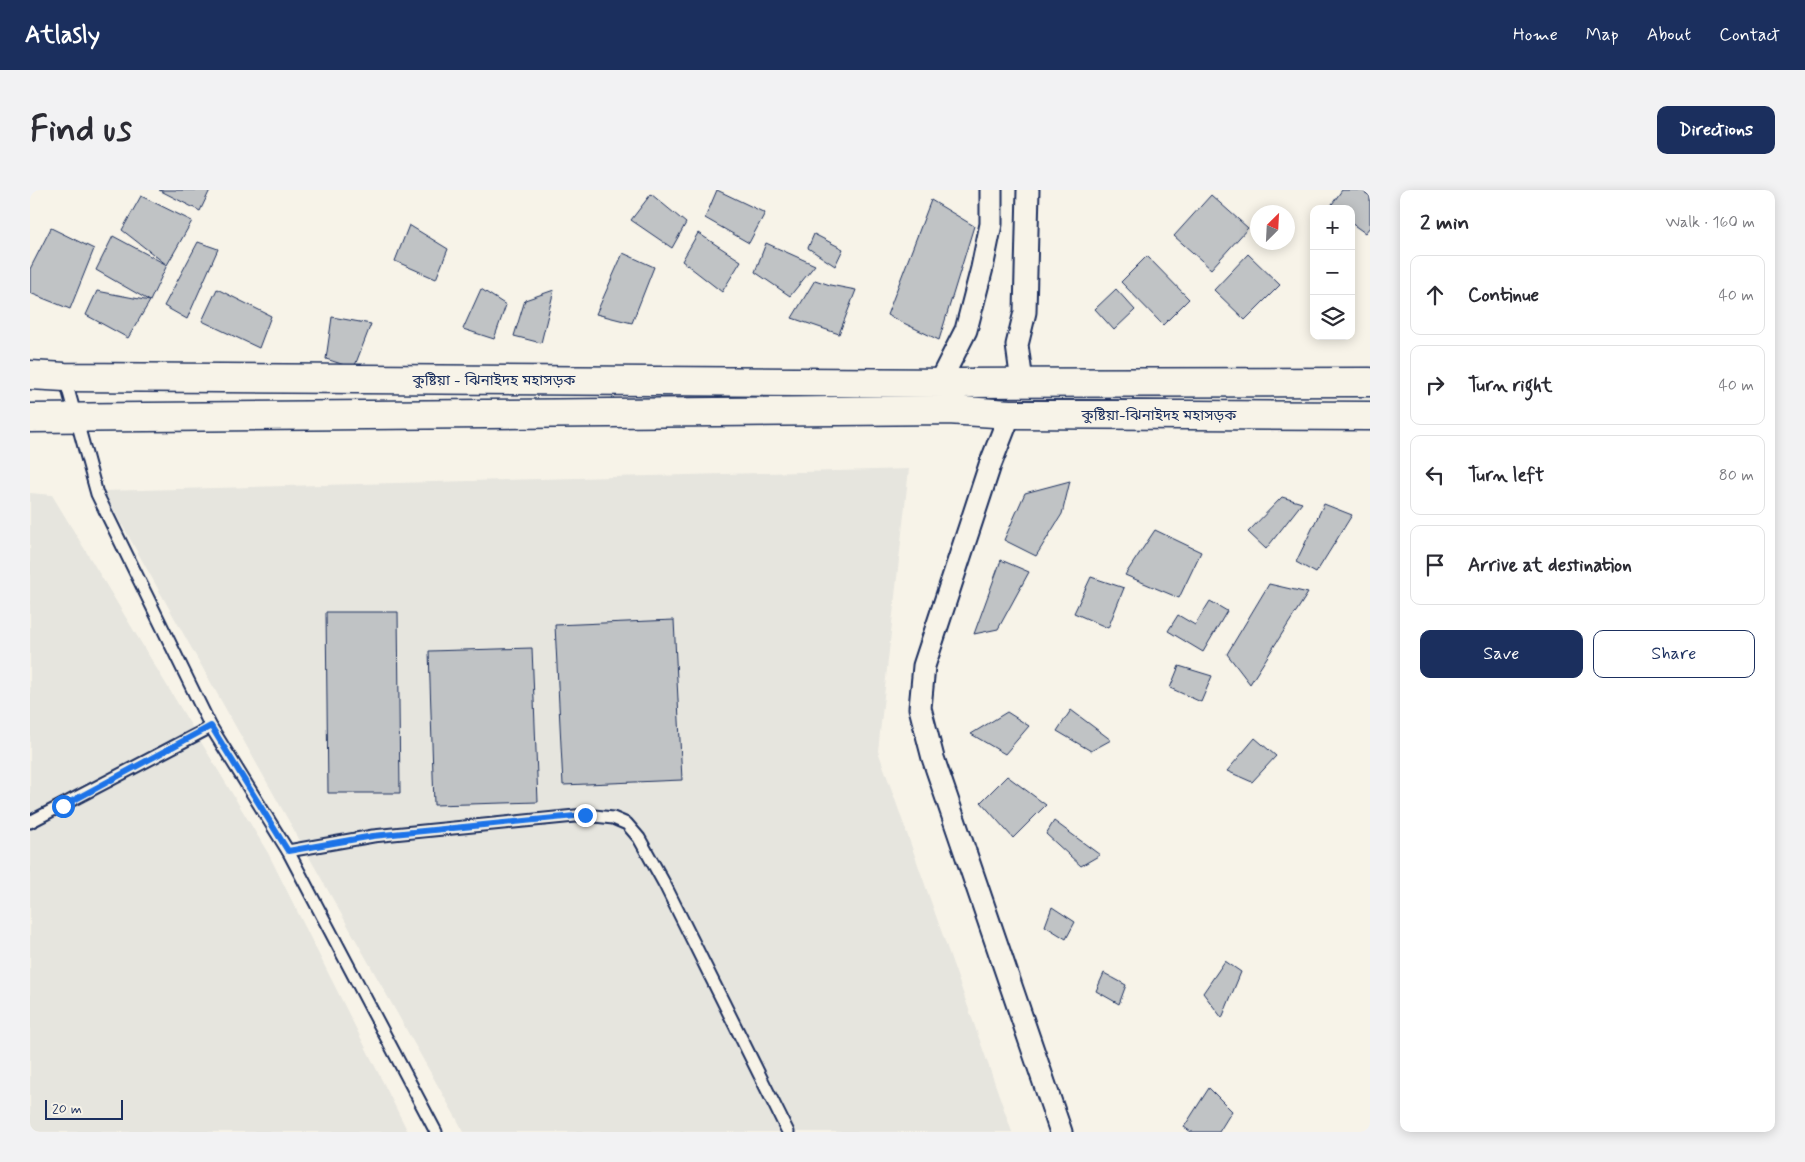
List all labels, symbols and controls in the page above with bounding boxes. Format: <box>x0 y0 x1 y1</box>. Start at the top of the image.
text: Atlasly <box>25 20 100 51</box>
text: Home <box>1513 23 1558 47</box>
text: Map <box>1586 23 1619 47</box>
text: About <box>1647 23 1691 47</box>
text: Contact <box>1719 23 1780 47</box>
button: Directions <box>1657 106 1775 154</box>
text: Find us <box>30 107 132 153</box>
north arrow <box>1250 205 1295 250</box>
map controls <box>1310 205 1355 340</box>
button: + <box>1310 205 1355 250</box>
text: 2 min <box>1420 209 1469 237</box>
text: Walk · 160 m <box>1665 212 1755 233</box>
button: − <box>1310 250 1355 295</box>
icon: ahead <box>1421 281 1449 309</box>
text: Continue <box>1468 283 1539 308</box>
text: 40 m <box>1718 285 1754 306</box>
button: layers <box>1310 295 1355 340</box>
street label: কুষ্টিয়া - ঝিনাইদহ মহাসড়ক <box>412 371 576 391</box>
icon: right <box>1421 371 1449 399</box>
text: Turn right <box>1468 373 1552 398</box>
text: 40 m <box>1718 375 1754 396</box>
street label: কুষ্টিয়া-ঝিনাইদহ মহাসড়ক <box>1081 406 1237 426</box>
icon: left <box>1421 461 1449 489</box>
text: Turn left <box>1468 463 1544 488</box>
text: 80 m <box>1719 465 1754 486</box>
icon: arrive <box>1421 551 1449 579</box>
text: Arrive at destination <box>1468 553 1632 578</box>
button: Save <box>1420 630 1583 678</box>
button: Share <box>1593 630 1755 678</box>
route start <box>52 795 75 818</box>
route end <box>574 804 597 827</box>
scale bar <box>45 1097 122 1120</box>
text: 20 m <box>52 1100 82 1118</box>

